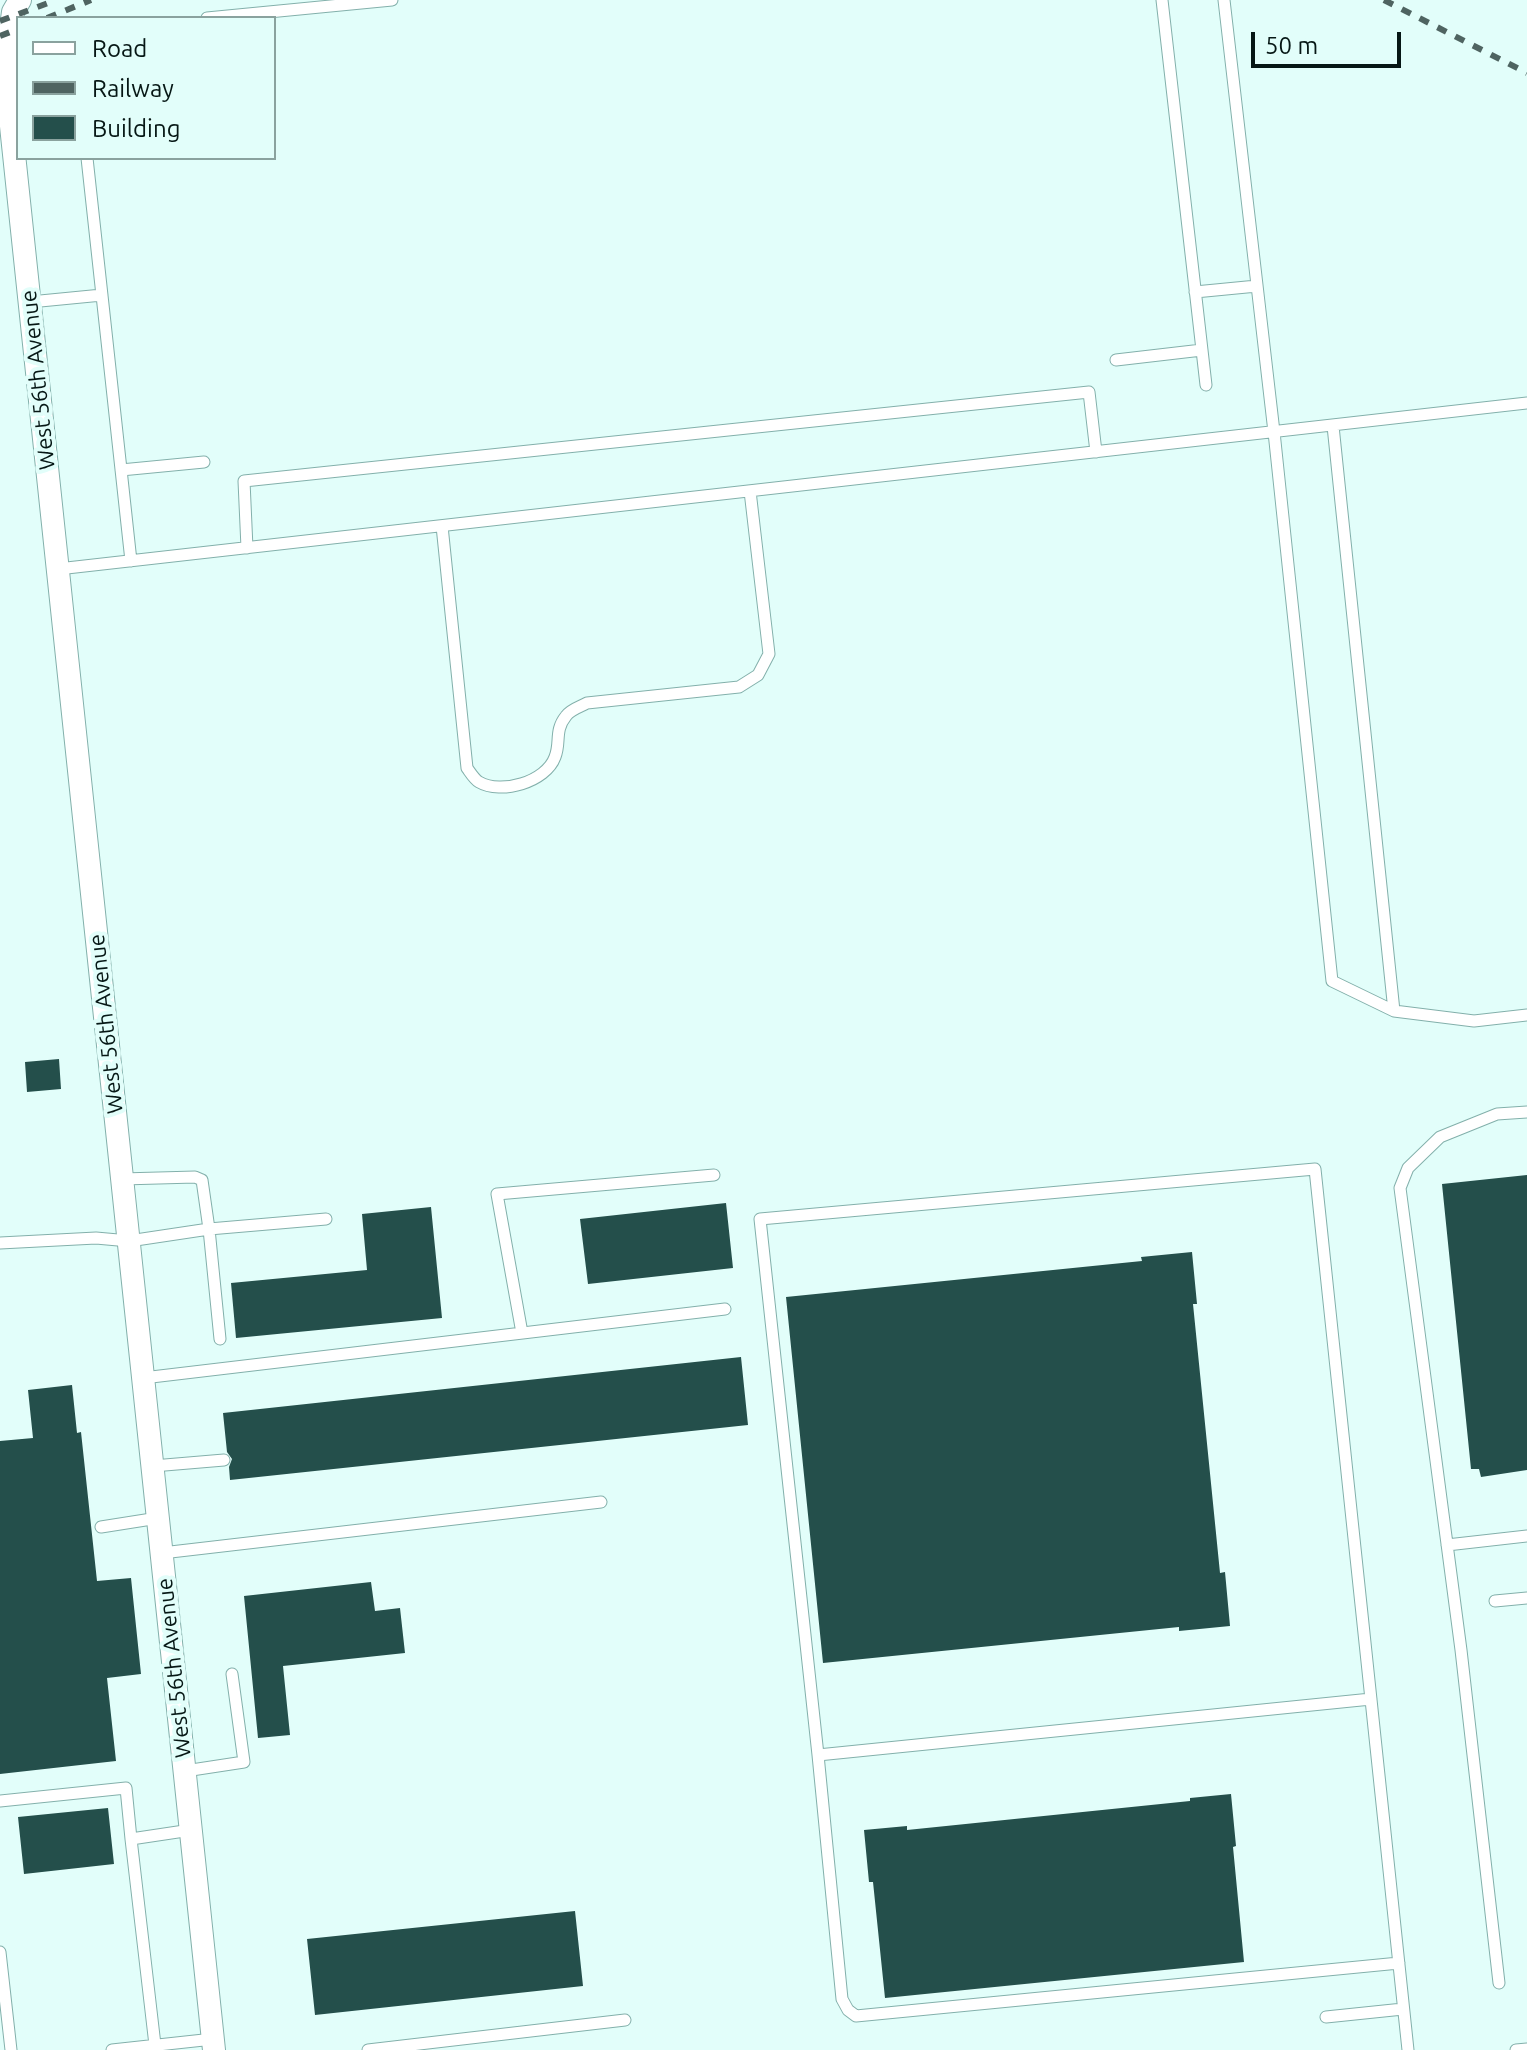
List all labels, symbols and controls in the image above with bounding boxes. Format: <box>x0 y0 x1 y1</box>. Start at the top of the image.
legend <box>16 16 276 160</box>
scale bar <box>1255 16 1405 66</box>
text: 50 m <box>1265 32 1318 59</box>
text: Road <box>92 35 147 62</box>
text: Railway <box>92 75 174 102</box>
text: Building <box>92 115 180 142</box>
street label: West 56th Avenue <box>15 289 61 471</box>
street label: West 56th Avenue <box>83 933 129 1115</box>
street label: West 56th Avenue <box>151 1577 197 1759</box>

